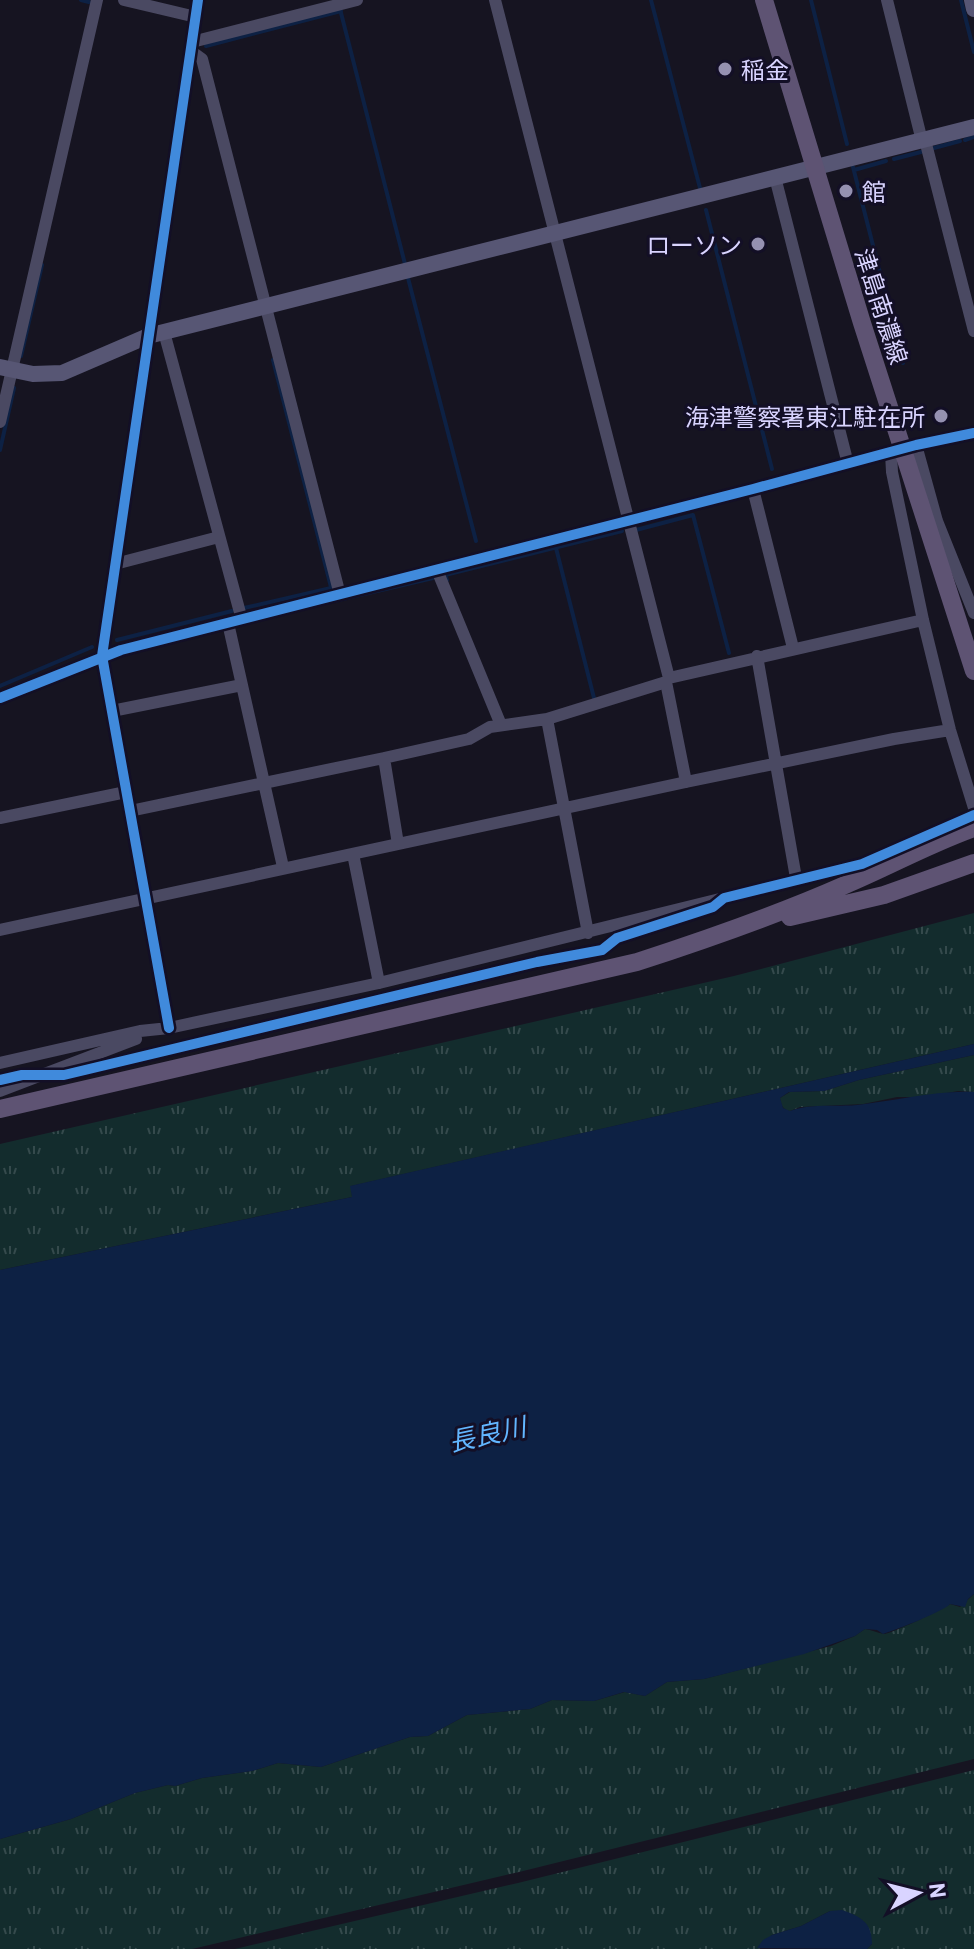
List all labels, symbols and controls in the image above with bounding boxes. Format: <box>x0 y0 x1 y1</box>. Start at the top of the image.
place label: 稲金 <box>741 55 789 84</box>
marker: 稲金 <box>716 60 734 78</box>
place label: 館 <box>862 177 886 206</box>
marker: 館 <box>837 182 855 200</box>
place label: ローソン <box>646 230 742 259</box>
marker: ローソン <box>749 235 767 253</box>
street label: 津島南濃線 <box>850 244 914 368</box>
place label: 海津警察署東江駐在所 <box>685 402 925 431</box>
marker: 海津警察署東江駐在所 <box>932 407 950 425</box>
water label: 長良川 <box>446 1409 531 1456</box>
north arrow <box>878 1853 958 1933</box>
text: N <box>925 1882 953 1899</box>

